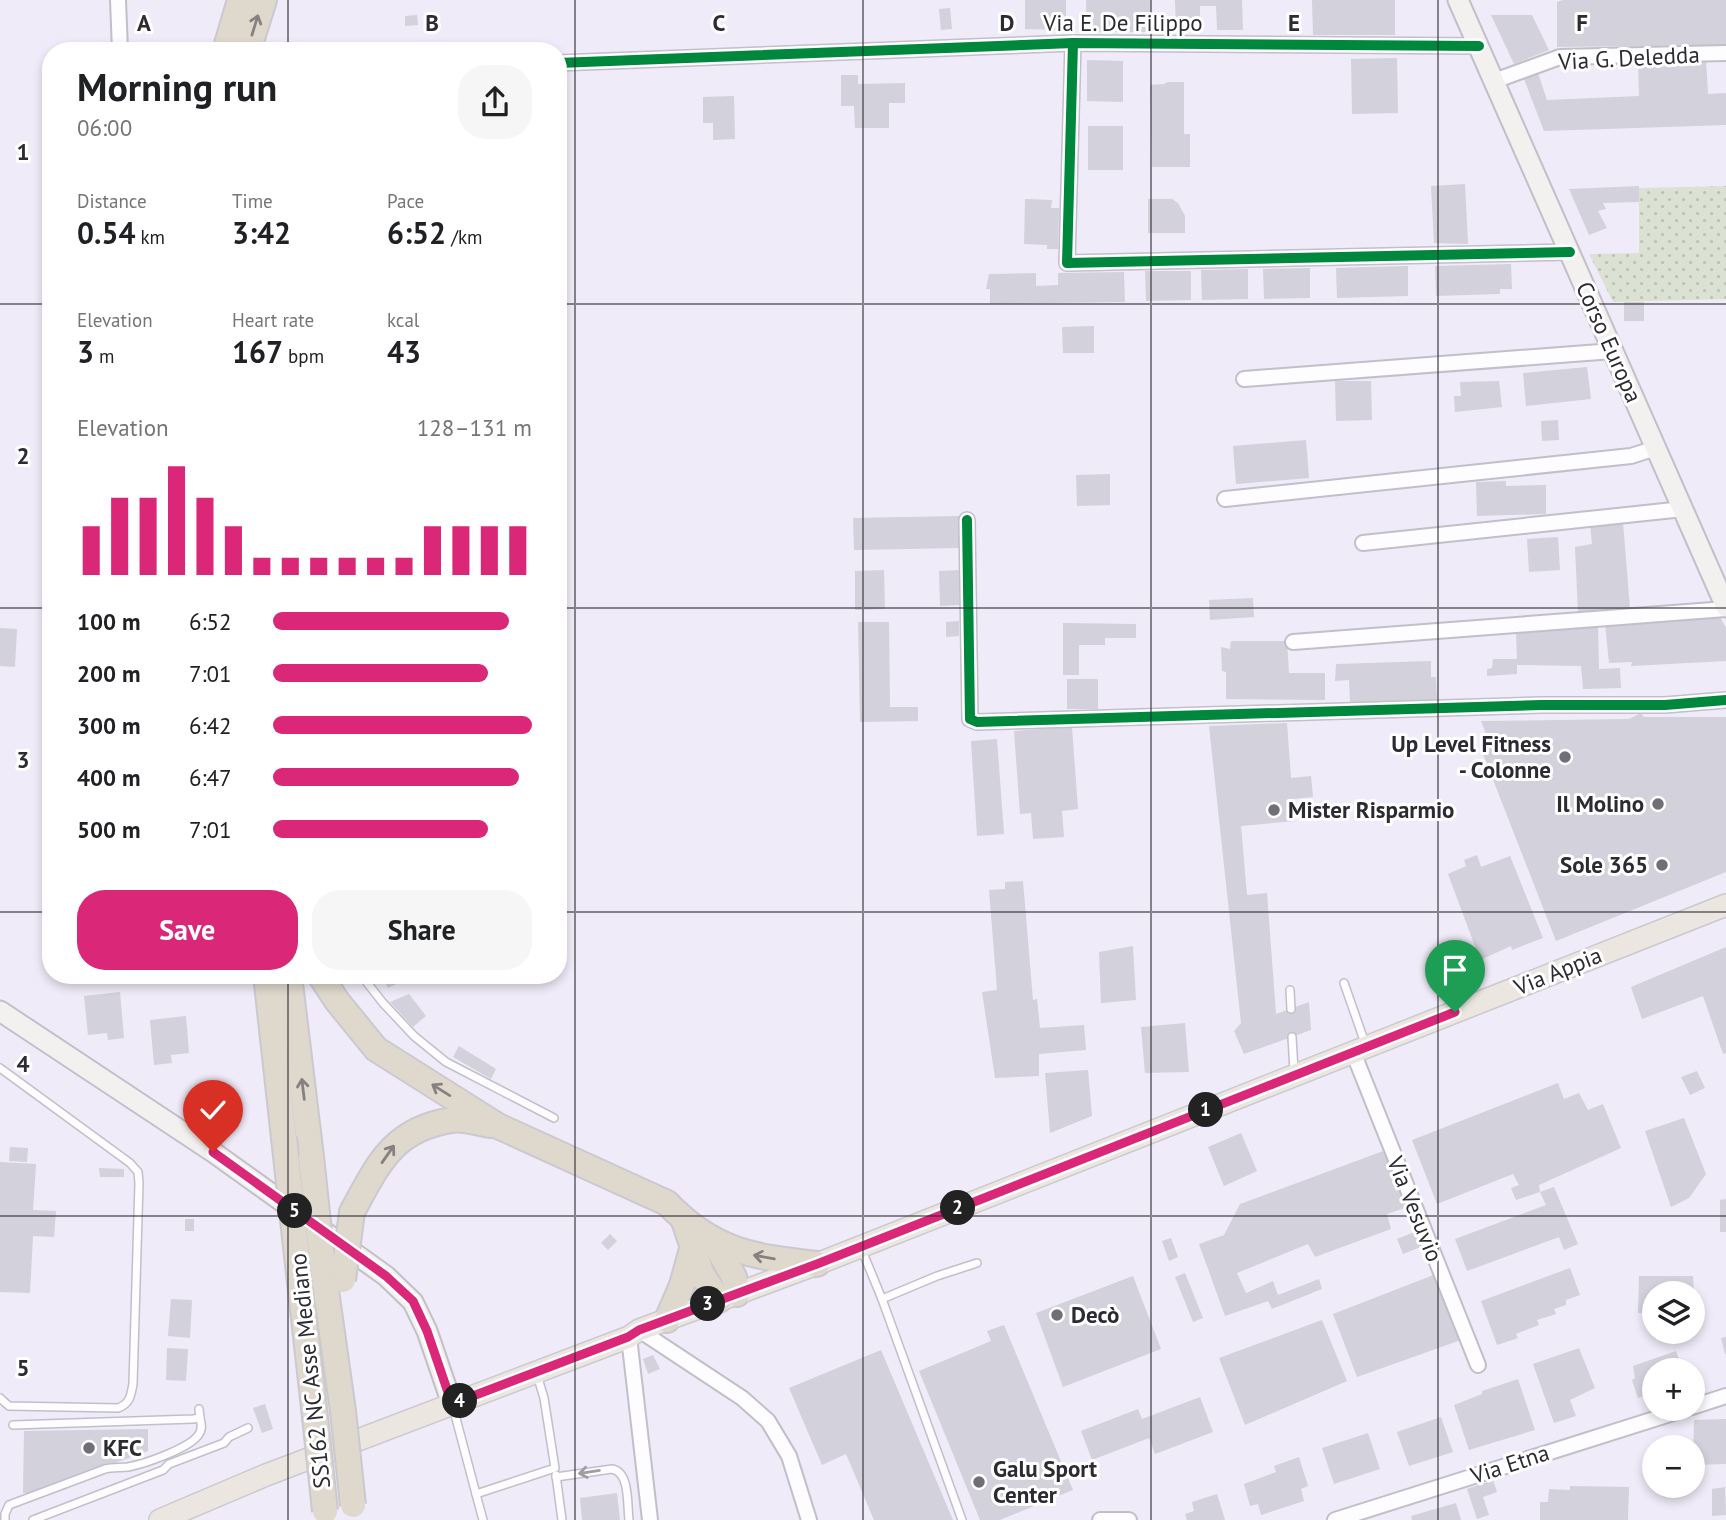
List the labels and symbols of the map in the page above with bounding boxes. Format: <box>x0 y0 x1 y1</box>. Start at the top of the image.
text: A <box>137 8 151 37</box>
text: B <box>425 8 439 37</box>
text: C <box>713 8 726 37</box>
text: D <box>1000 8 1014 37</box>
street label: Via E. De Filippo <box>1042 8 1203 37</box>
text: E <box>1288 8 1300 37</box>
text: F <box>1576 8 1588 37</box>
one-way arrow <box>250 15 263 37</box>
street label: Via G. Deledda <box>1557 39 1700 76</box>
text: 1 <box>16 137 30 166</box>
street label: Corso Europa <box>1570 277 1649 407</box>
text: 2 <box>16 441 30 470</box>
place label: Up Level Fitness - Colonne <box>1391 729 1551 784</box>
text: 3 <box>16 745 30 774</box>
marker: Up Level Fitness - Colonne <box>1557 749 1573 765</box>
place label: Il Molino <box>1556 789 1644 818</box>
place label: Mister Risparmio <box>1288 795 1454 824</box>
marker: Il Molino <box>1650 796 1666 812</box>
marker: Mister Risparmio <box>1266 802 1282 818</box>
place label: Sole 365 <box>1560 850 1648 879</box>
marker: Sole 365 <box>1654 857 1670 873</box>
pin <box>1425 940 1485 1012</box>
street label: Via Appia <box>1509 940 1606 1002</box>
text: 4 <box>16 1049 30 1078</box>
one-way arrow <box>296 1078 309 1101</box>
pin <box>183 1080 243 1152</box>
one-way arrow <box>431 1082 451 1096</box>
pin: 1 <box>1188 1092 1224 1128</box>
one-way arrow <box>381 1145 395 1164</box>
street label: Via Vesuvio <box>1381 1151 1450 1266</box>
pin: 2 <box>940 1190 976 1226</box>
pin: 5 <box>278 1194 312 1228</box>
one-way arrow <box>753 1250 776 1264</box>
street label: SS162 NC Asse Mediano <box>283 1252 336 1490</box>
pin: 3 <box>690 1286 726 1322</box>
place label: Decò <box>1071 1300 1119 1329</box>
marker: Decò <box>1049 1307 1065 1323</box>
text: 5 <box>16 1353 30 1382</box>
pin: 4 <box>442 1384 477 1418</box>
place label: KFC <box>103 1433 142 1462</box>
street label: Via Etna <box>1466 1437 1553 1490</box>
marker: KFC <box>81 1440 97 1456</box>
place label: Galu Sport Center <box>993 1454 1097 1509</box>
one-way arrow <box>578 1466 601 1479</box>
marker: Galu Sport Center <box>971 1474 987 1490</box>

